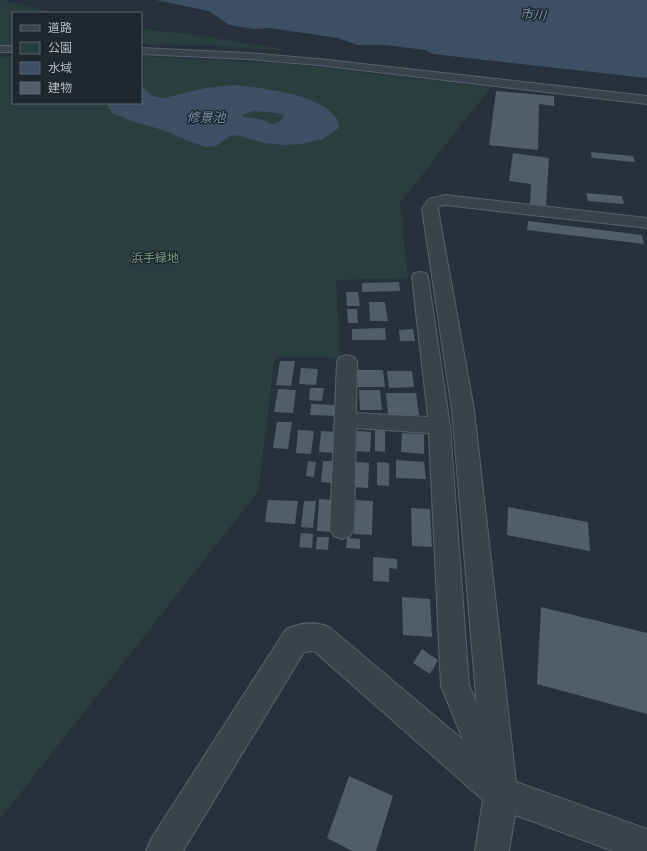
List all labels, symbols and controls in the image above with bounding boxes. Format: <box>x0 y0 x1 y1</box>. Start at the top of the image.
water label: 市川 <box>519 6 548 23</box>
legend <box>12 12 142 104</box>
text: 道路 <box>48 21 72 35</box>
text: 公園 <box>48 41 72 55</box>
text: 水域 <box>48 61 72 75</box>
text: 建物 <box>48 81 72 95</box>
water label: 修景池 <box>186 110 227 125</box>
park label: 浜手緑地 <box>131 251 179 265</box>

